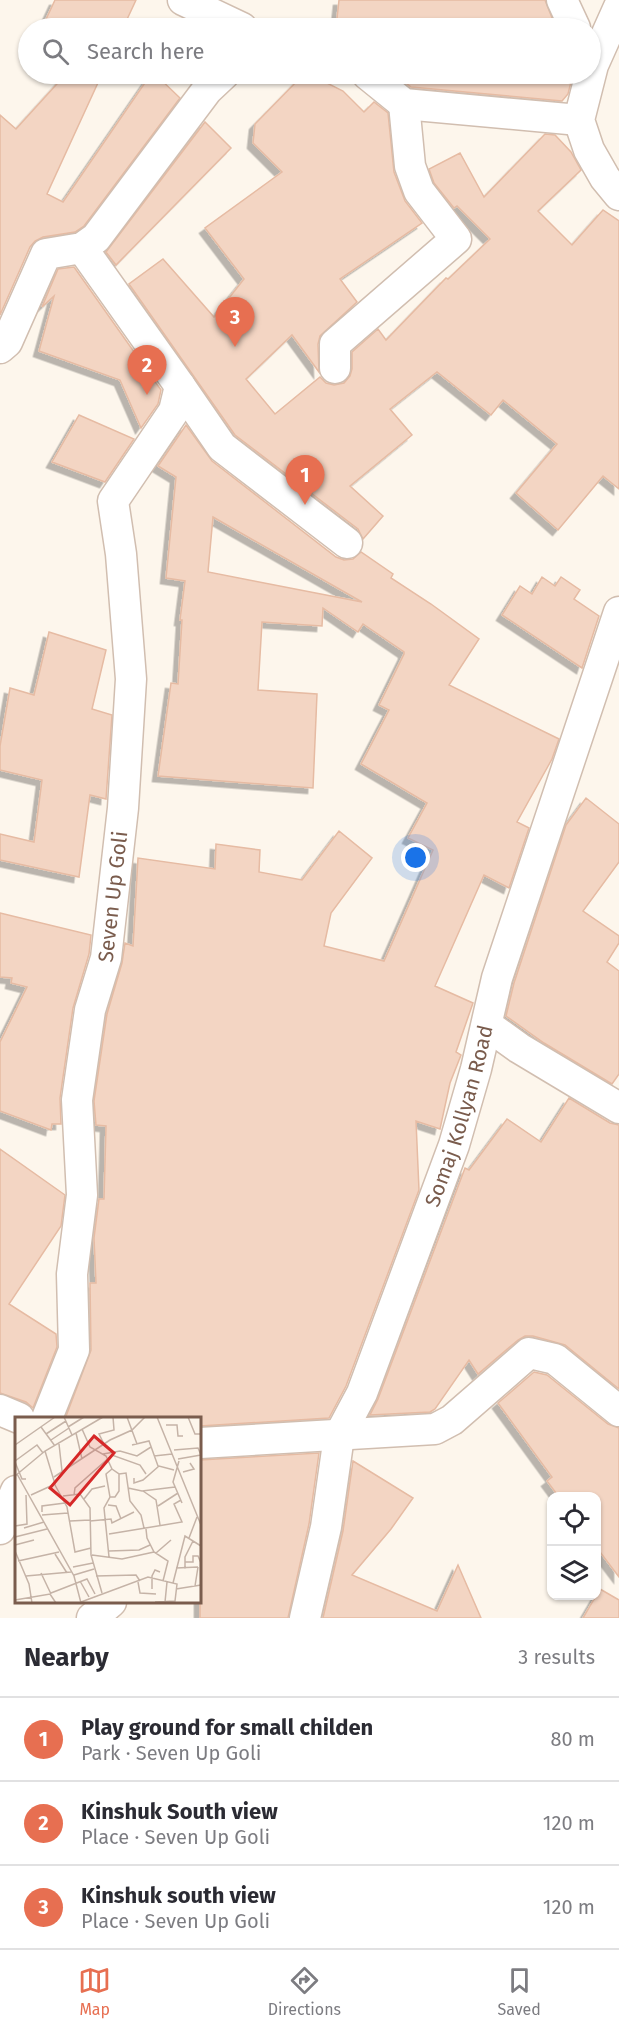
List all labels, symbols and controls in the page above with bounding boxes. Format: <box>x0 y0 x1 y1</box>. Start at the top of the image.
search box <box>18 18 601 84</box>
icon: search <box>39 35 72 68</box>
text: Search here <box>87 38 205 65</box>
pin: 3 <box>216 298 254 347</box>
pin: 2 <box>128 346 166 395</box>
pin: 1 <box>286 456 324 505</box>
street label: Seven Up Goli <box>93 830 133 964</box>
your location <box>401 843 430 872</box>
street label: Somaj Kollyan Road <box>419 1023 499 1210</box>
inset map <box>15 1417 201 1603</box>
map controls <box>547 1492 601 1600</box>
button: locate <box>547 1492 601 1546</box>
button: layers <box>547 1546 601 1600</box>
text: Nearby <box>24 1642 109 1673</box>
text: 3 results <box>518 1645 595 1669</box>
text: Play ground for small childen <box>81 1714 373 1741</box>
text: 1 <box>39 1727 48 1751</box>
text: 80 m <box>550 1727 595 1751</box>
text: Park · Seven Up Goli <box>81 1741 261 1765</box>
text: Kinshuk South view <box>81 1798 278 1825</box>
text: 2 <box>38 1811 49 1835</box>
text: 120 m <box>543 1811 595 1835</box>
text: Place · Seven Up Goli <box>81 1825 270 1849</box>
text: Kinshuk south view <box>81 1882 276 1909</box>
text: 3 <box>38 1895 49 1919</box>
text: 120 m <box>543 1895 595 1919</box>
text: Place · Seven Up Goli <box>81 1909 270 1933</box>
tab: Map <box>78 1964 111 2019</box>
tab: Directions <box>268 1964 341 2019</box>
tab: Saved <box>497 1964 541 2019</box>

